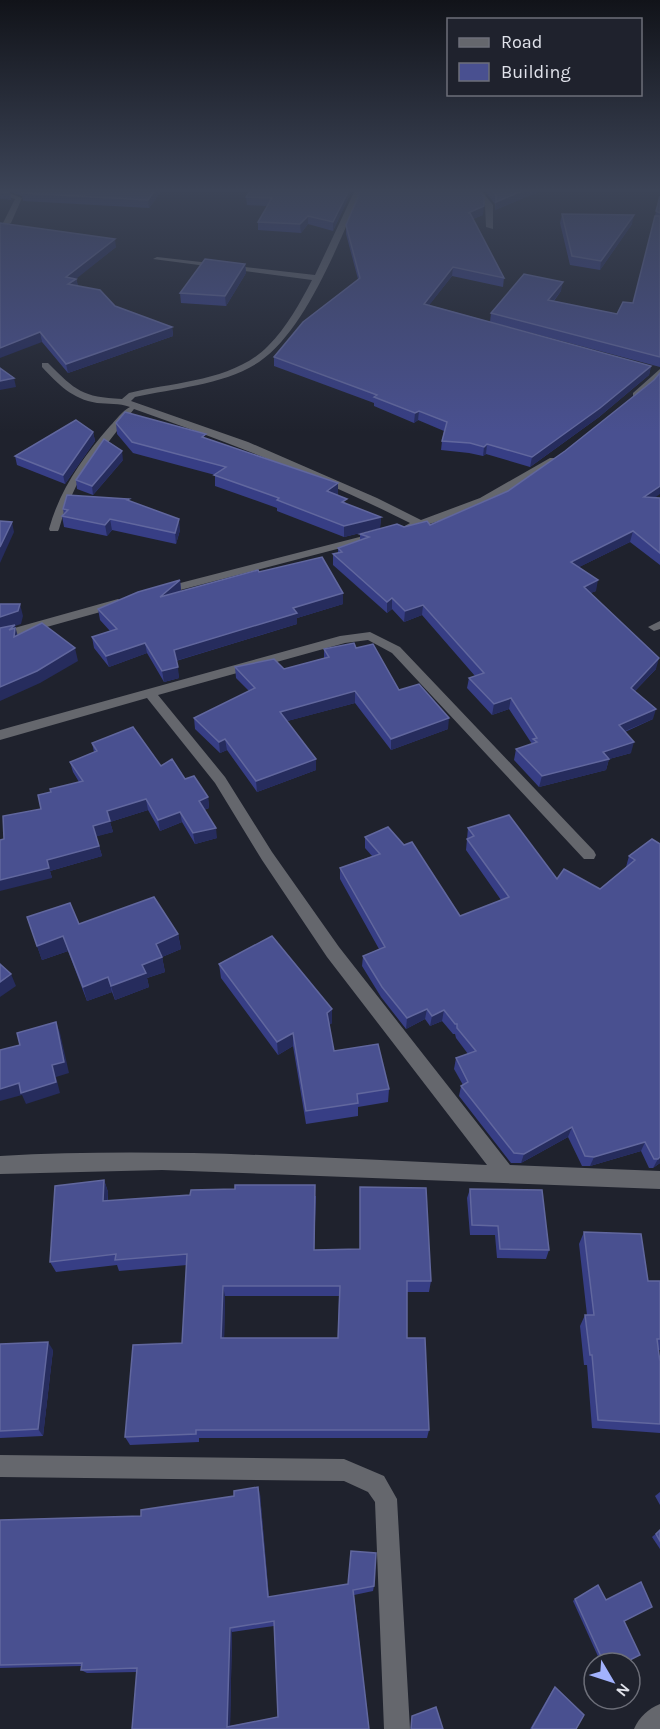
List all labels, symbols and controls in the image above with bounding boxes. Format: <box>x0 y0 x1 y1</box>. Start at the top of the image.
legend <box>447 18 642 96</box>
text: Road <box>501 31 542 53</box>
text: Building <box>501 61 571 83</box>
north arrow <box>582 1651 642 1711</box>
text: N <box>612 1680 634 1701</box>

